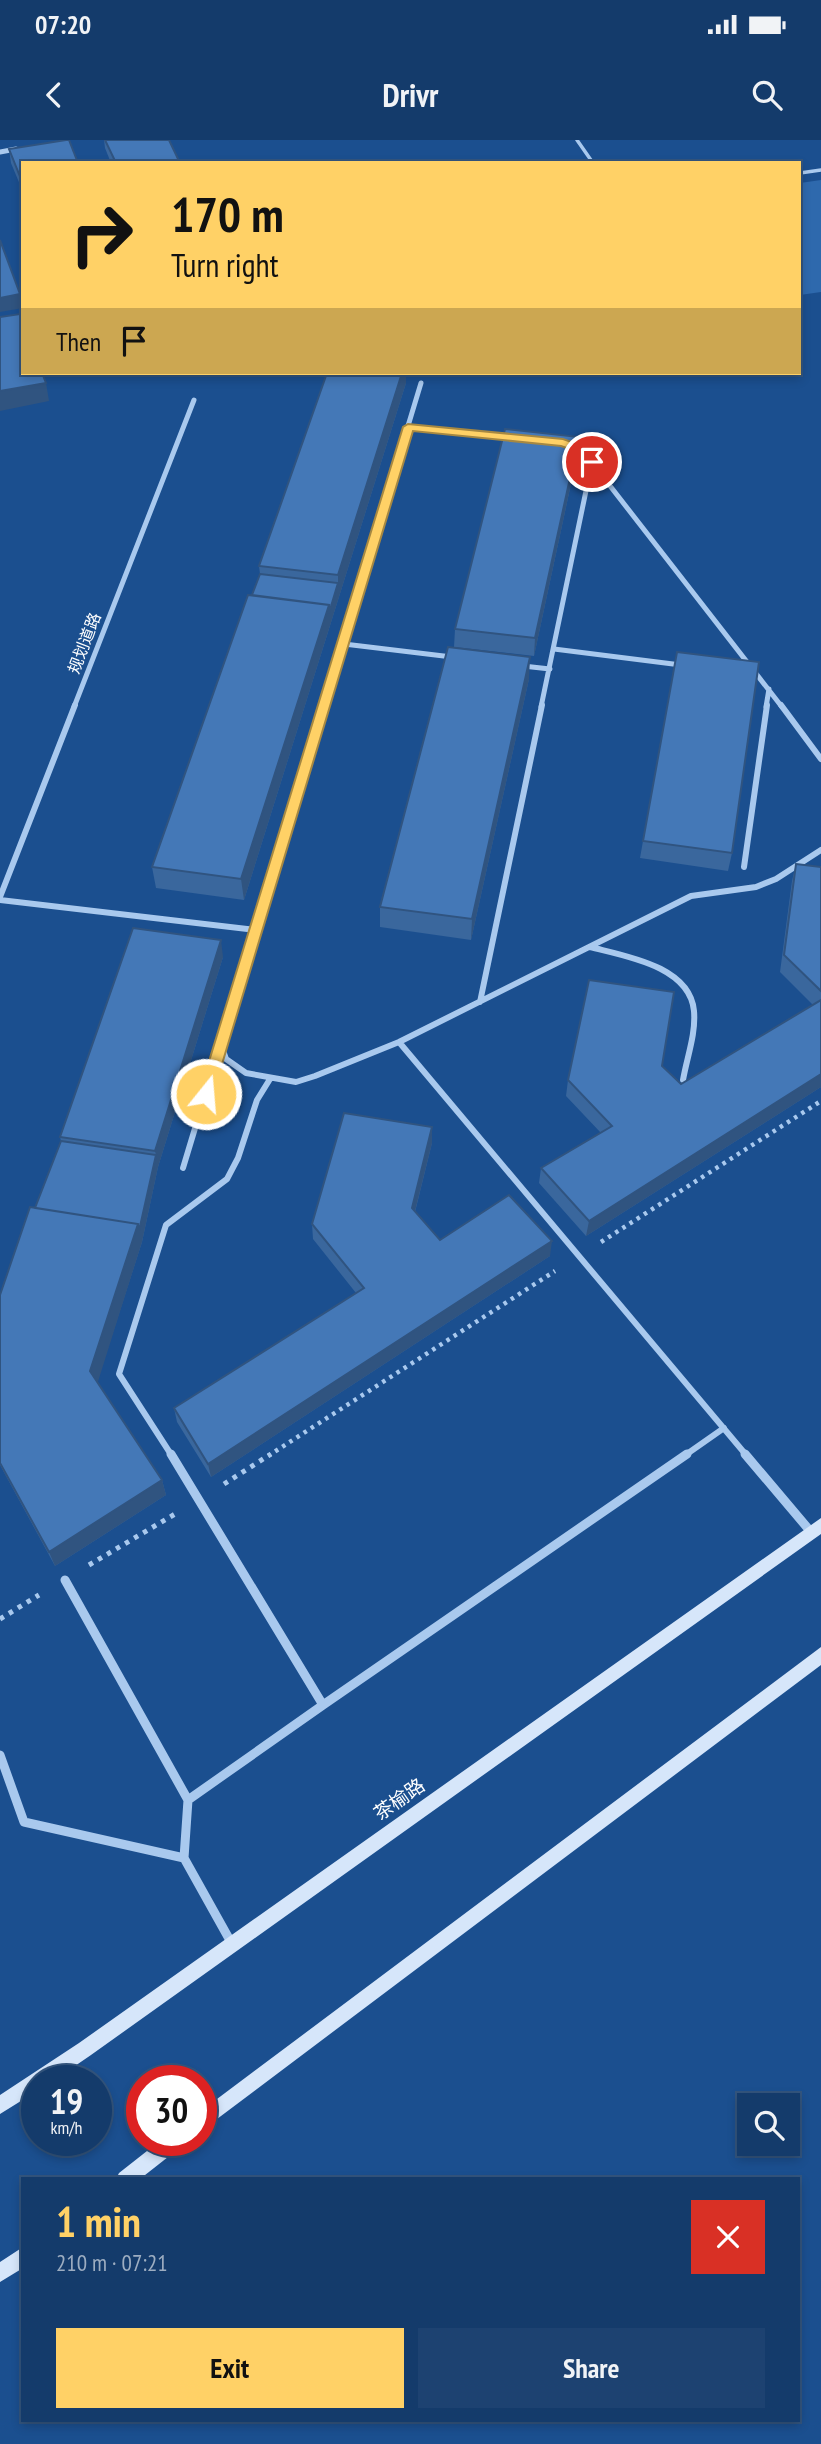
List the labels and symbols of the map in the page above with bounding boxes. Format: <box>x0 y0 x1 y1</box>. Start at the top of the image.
pin <box>562 432 622 492</box>
street label: 规划道路 <box>63 610 105 676</box>
position arrow <box>169 1057 243 1131</box>
street label: 茶榆路 <box>369 1773 429 1825</box>
speed limit sign: 30 <box>126 2065 217 2156</box>

